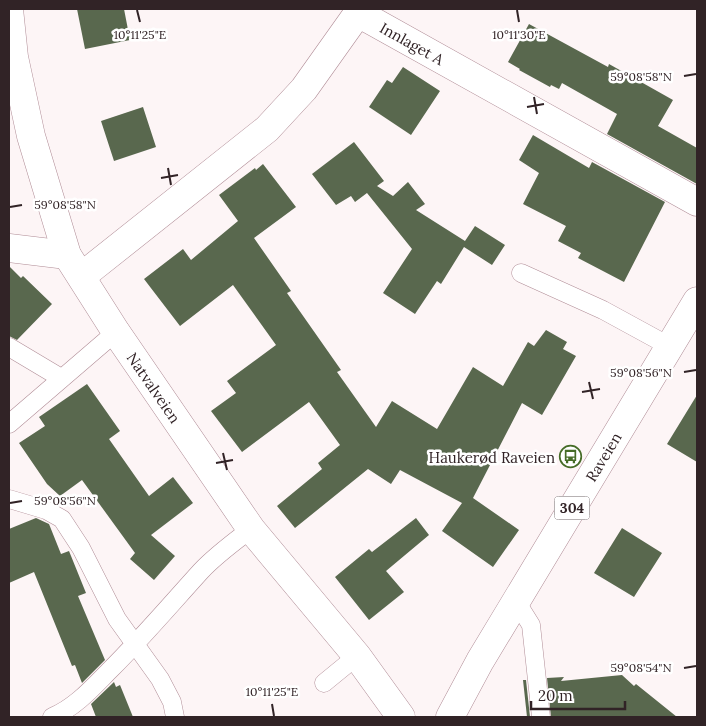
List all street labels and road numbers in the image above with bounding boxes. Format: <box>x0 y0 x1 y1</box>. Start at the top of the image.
street label: Innlaget A <box>377 18 448 69</box>
street label: Natvalveien <box>123 349 185 426</box>
street label: Raveien <box>581 429 625 485</box>
road number: 304 <box>554 496 590 520</box>

